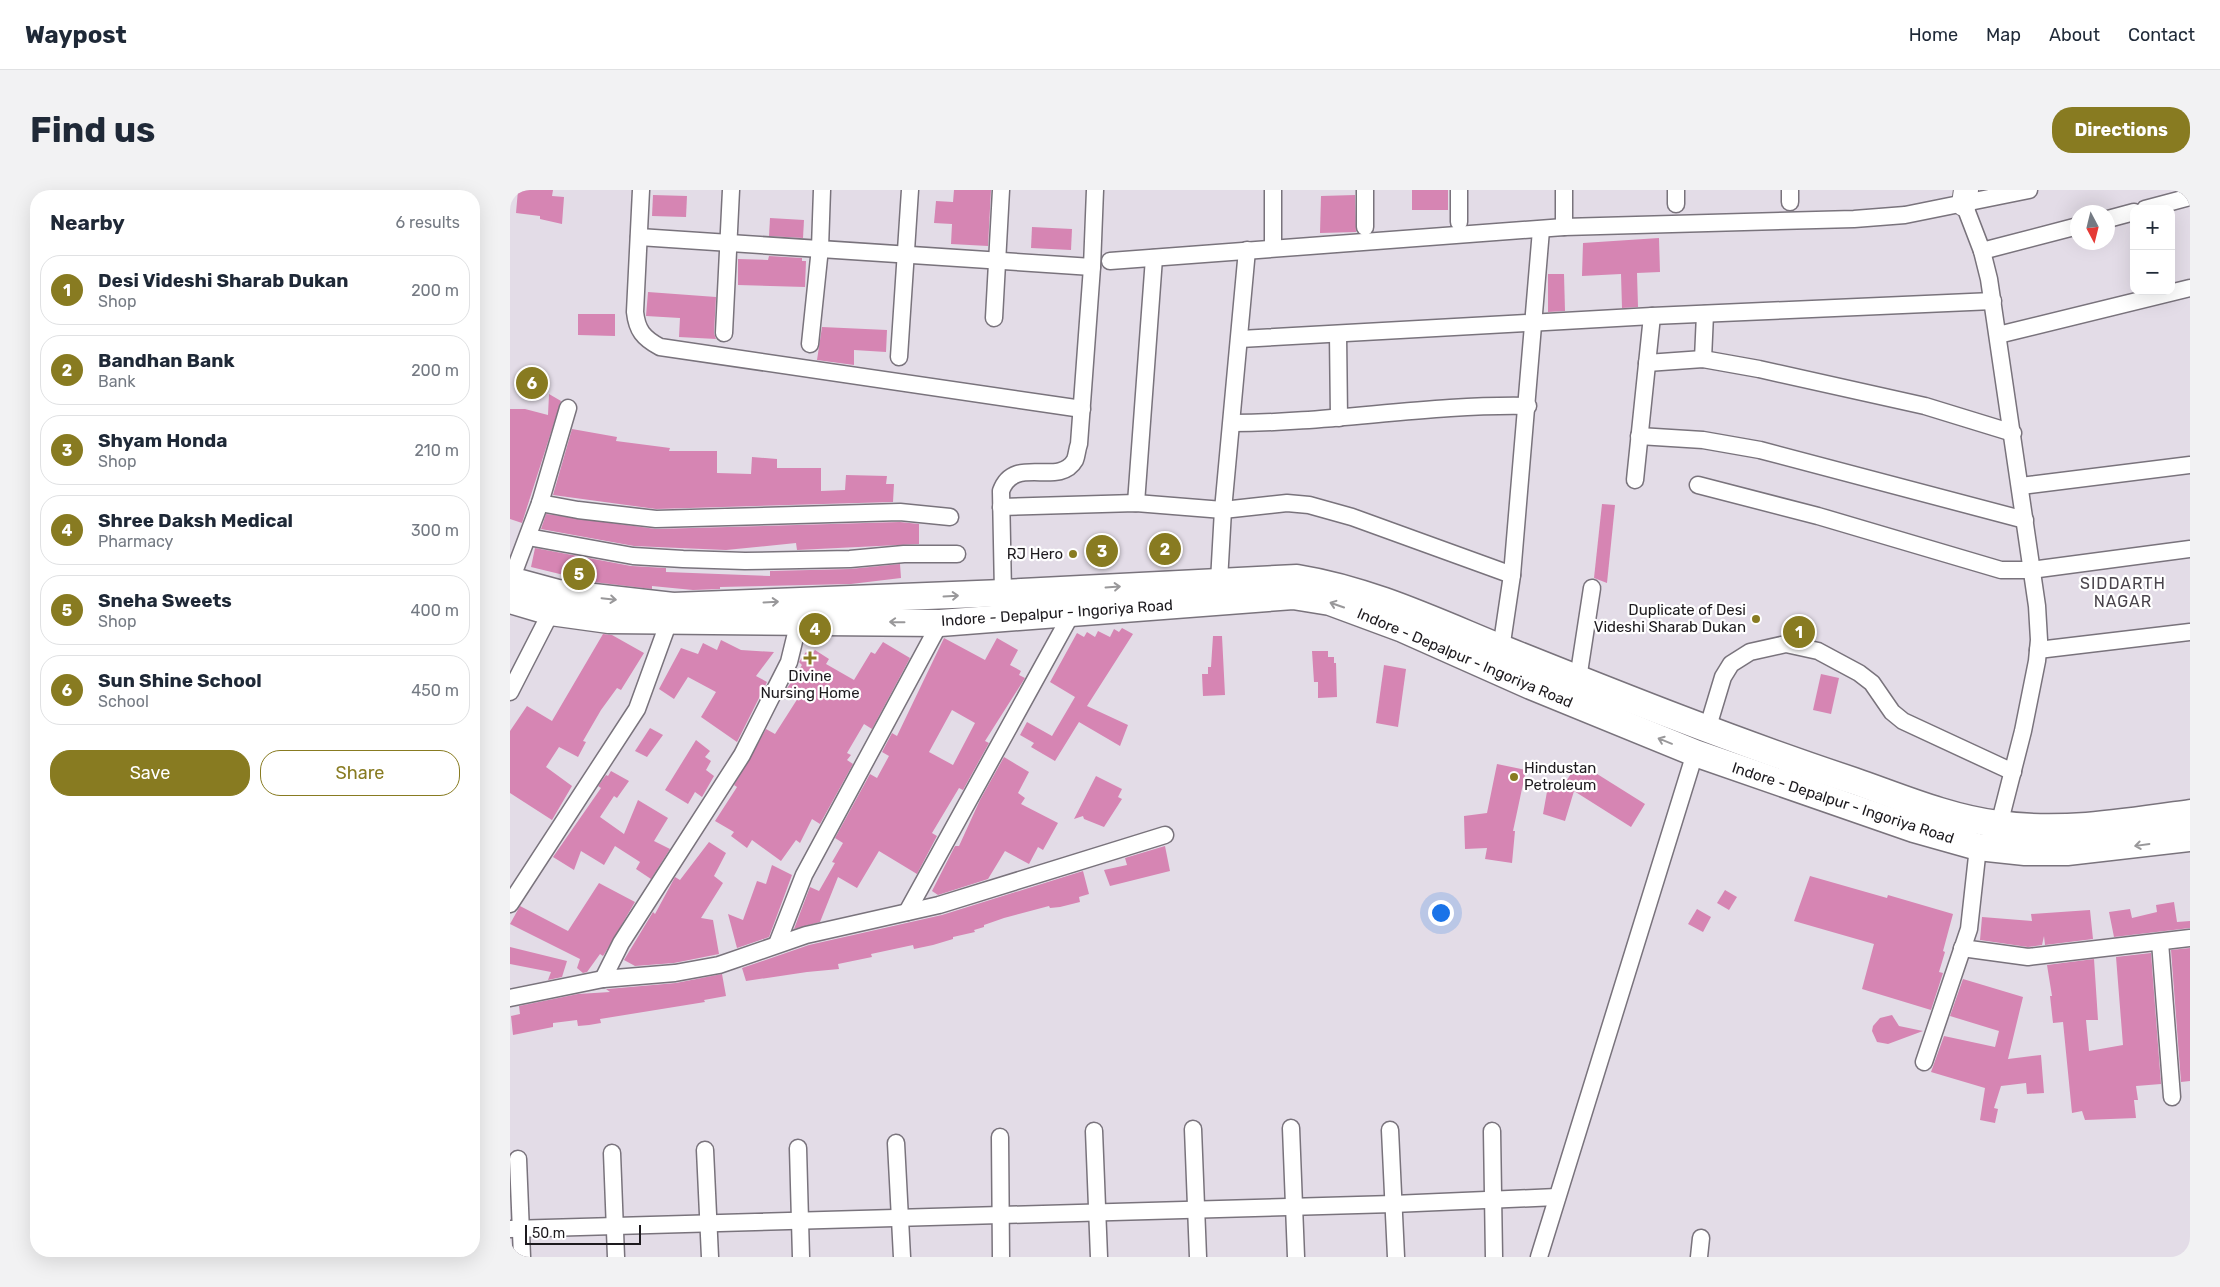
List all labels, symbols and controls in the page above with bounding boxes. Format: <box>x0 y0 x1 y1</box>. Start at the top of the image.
text: Waypost <box>25 21 127 49</box>
text: Home <box>1909 24 1958 46</box>
text: Map <box>1986 24 2021 46</box>
text: About <box>2049 24 2100 46</box>
text: Contact <box>2128 24 2195 46</box>
button: Directions <box>2052 107 2190 153</box>
text: Find us <box>30 109 155 151</box>
north arrow <box>2070 205 2115 250</box>
map controls <box>2130 205 2175 295</box>
button: + <box>2130 205 2175 250</box>
text: Nearby <box>50 210 125 235</box>
text: 6 results <box>395 213 460 232</box>
button: − <box>2130 250 2175 295</box>
text: Desi Videshi Sharab Dukan <box>98 269 348 292</box>
text: 1 <box>63 281 71 300</box>
text: 200 m <box>411 281 459 300</box>
text: Shop <box>98 292 136 311</box>
text: Bandhan Bank <box>98 349 235 372</box>
text: 2 <box>62 361 72 380</box>
text: 200 m <box>411 361 459 380</box>
pin: 6 <box>516 364 548 402</box>
text: Bank <box>98 372 135 391</box>
text: Shyam Honda <box>98 429 227 452</box>
text: 3 <box>62 441 72 460</box>
text: 210 m <box>414 441 459 460</box>
text: Shop <box>98 452 136 471</box>
text: Shree Daksh Medical <box>98 509 293 532</box>
text: 4 <box>62 521 72 540</box>
text: 300 m <box>411 521 459 540</box>
pin: 2 <box>1149 530 1181 568</box>
text: Pharmacy <box>98 532 173 551</box>
pin: 3 <box>1086 532 1118 570</box>
place label: RJ Hero <box>1007 545 1063 563</box>
marker: RJ Hero <box>1067 548 1079 560</box>
pin: 5 <box>563 555 595 593</box>
district label: SIDDARTH NAGAR <box>2080 574 2166 611</box>
one-way arrow <box>1105 583 1121 592</box>
text: Sneha Sweets <box>98 589 232 612</box>
one-way arrow <box>943 591 959 600</box>
one-way arrow <box>601 594 617 604</box>
street label: Indore - Depalpur - Ingoriya Road <box>940 596 1174 630</box>
one-way arrow <box>763 597 779 606</box>
one-way arrow <box>1330 600 1345 609</box>
text: 5 <box>62 601 72 620</box>
text: 400 m <box>411 601 459 620</box>
place label: Duplicate of Desi Videshi Sharab Dukan <box>1594 601 1746 636</box>
street label: Indore - Depalpur - Ingoriya Road <box>1355 604 1575 712</box>
pin: 4 <box>799 610 831 648</box>
text: Shop <box>98 612 136 631</box>
marker: Duplicate of Desi Videshi Sharab Dukan <box>1750 613 1762 625</box>
pin: 1 <box>1783 613 1815 651</box>
one-way arrow <box>889 618 905 627</box>
marker: Divine Nursing Home <box>803 651 817 665</box>
place label: Divine Nursing Home <box>760 667 860 702</box>
text: Sun Shine School <box>98 669 262 692</box>
text: 6 <box>62 681 72 700</box>
text: 450 m <box>411 681 459 700</box>
text: School <box>98 692 149 711</box>
one-way arrow <box>1658 735 1673 745</box>
button: Save <box>50 750 250 796</box>
button: Share <box>260 750 460 796</box>
place label: Hindustan Petroleum <box>1524 759 1596 794</box>
street label: Indore - Depalpur - Ingoriya Road <box>1730 759 1956 847</box>
marker: Hindustan Petroleum <box>1508 771 1520 783</box>
one-way arrow <box>2134 840 2150 850</box>
your location <box>1428 900 1454 926</box>
scale bar <box>525 1222 641 1245</box>
text: 50 m <box>532 1225 565 1242</box>

